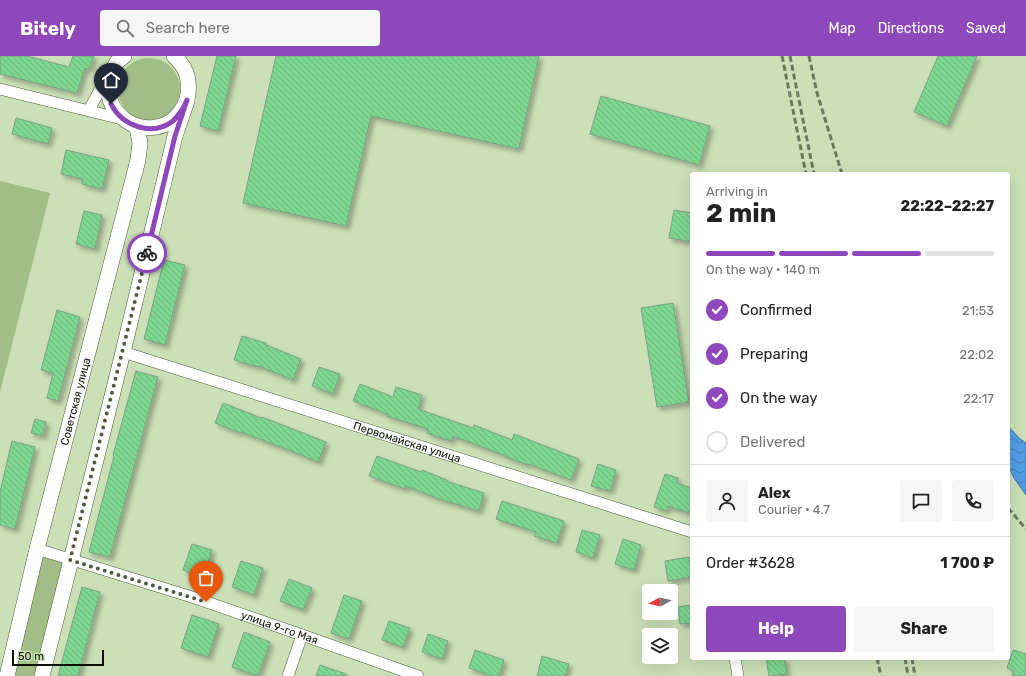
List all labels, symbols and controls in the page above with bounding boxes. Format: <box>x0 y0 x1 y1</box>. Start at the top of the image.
search box <box>100 10 380 46</box>
text: Bitely <box>20 17 76 40</box>
icon: search <box>114 17 136 39</box>
text: Search here <box>146 19 230 37</box>
text: Map <box>829 20 856 37</box>
text: Directions <box>878 20 944 37</box>
text: Saved <box>966 20 1006 37</box>
pin <box>94 63 128 104</box>
icon: home <box>100 69 122 91</box>
text: Arriving in <box>706 184 768 199</box>
text: 22:22–22:27 <box>900 197 994 215</box>
text: 2 min <box>706 198 776 229</box>
courier <box>127 233 167 273</box>
icon: bike <box>136 242 158 264</box>
text: On the way · 140 m <box>706 262 820 277</box>
icon: check <box>706 299 728 321</box>
text: Confirmed <box>740 301 812 319</box>
text: 21:53 <box>962 303 994 318</box>
icon: check <box>706 343 728 365</box>
text: Preparing <box>740 345 808 363</box>
text: 22:02 <box>960 347 994 362</box>
street label: Советская улица <box>58 356 93 447</box>
icon: check <box>706 387 728 409</box>
text: On the way <box>740 389 818 407</box>
text: 22:17 <box>963 391 994 406</box>
street label: Первомайская улица <box>352 419 462 465</box>
text: Delivered <box>740 433 805 451</box>
button: person <box>706 480 748 522</box>
button: chat <box>900 480 942 522</box>
button: phone <box>952 480 994 522</box>
text: Alex <box>758 484 791 502</box>
text: Courier · 4.7 <box>758 502 830 517</box>
text: Order #3628 <box>706 554 795 572</box>
text: 1 700 ₽ <box>940 554 994 572</box>
pin <box>189 561 223 602</box>
icon: bag <box>195 567 217 589</box>
north arrow <box>642 584 678 620</box>
map controls <box>642 584 678 664</box>
button: Help <box>706 606 846 652</box>
button: Share <box>854 606 994 652</box>
street label: улица 9-го Мая <box>239 608 320 647</box>
button: layers <box>642 628 678 664</box>
scale bar <box>12 648 104 667</box>
text: 50 m <box>18 650 44 663</box>

